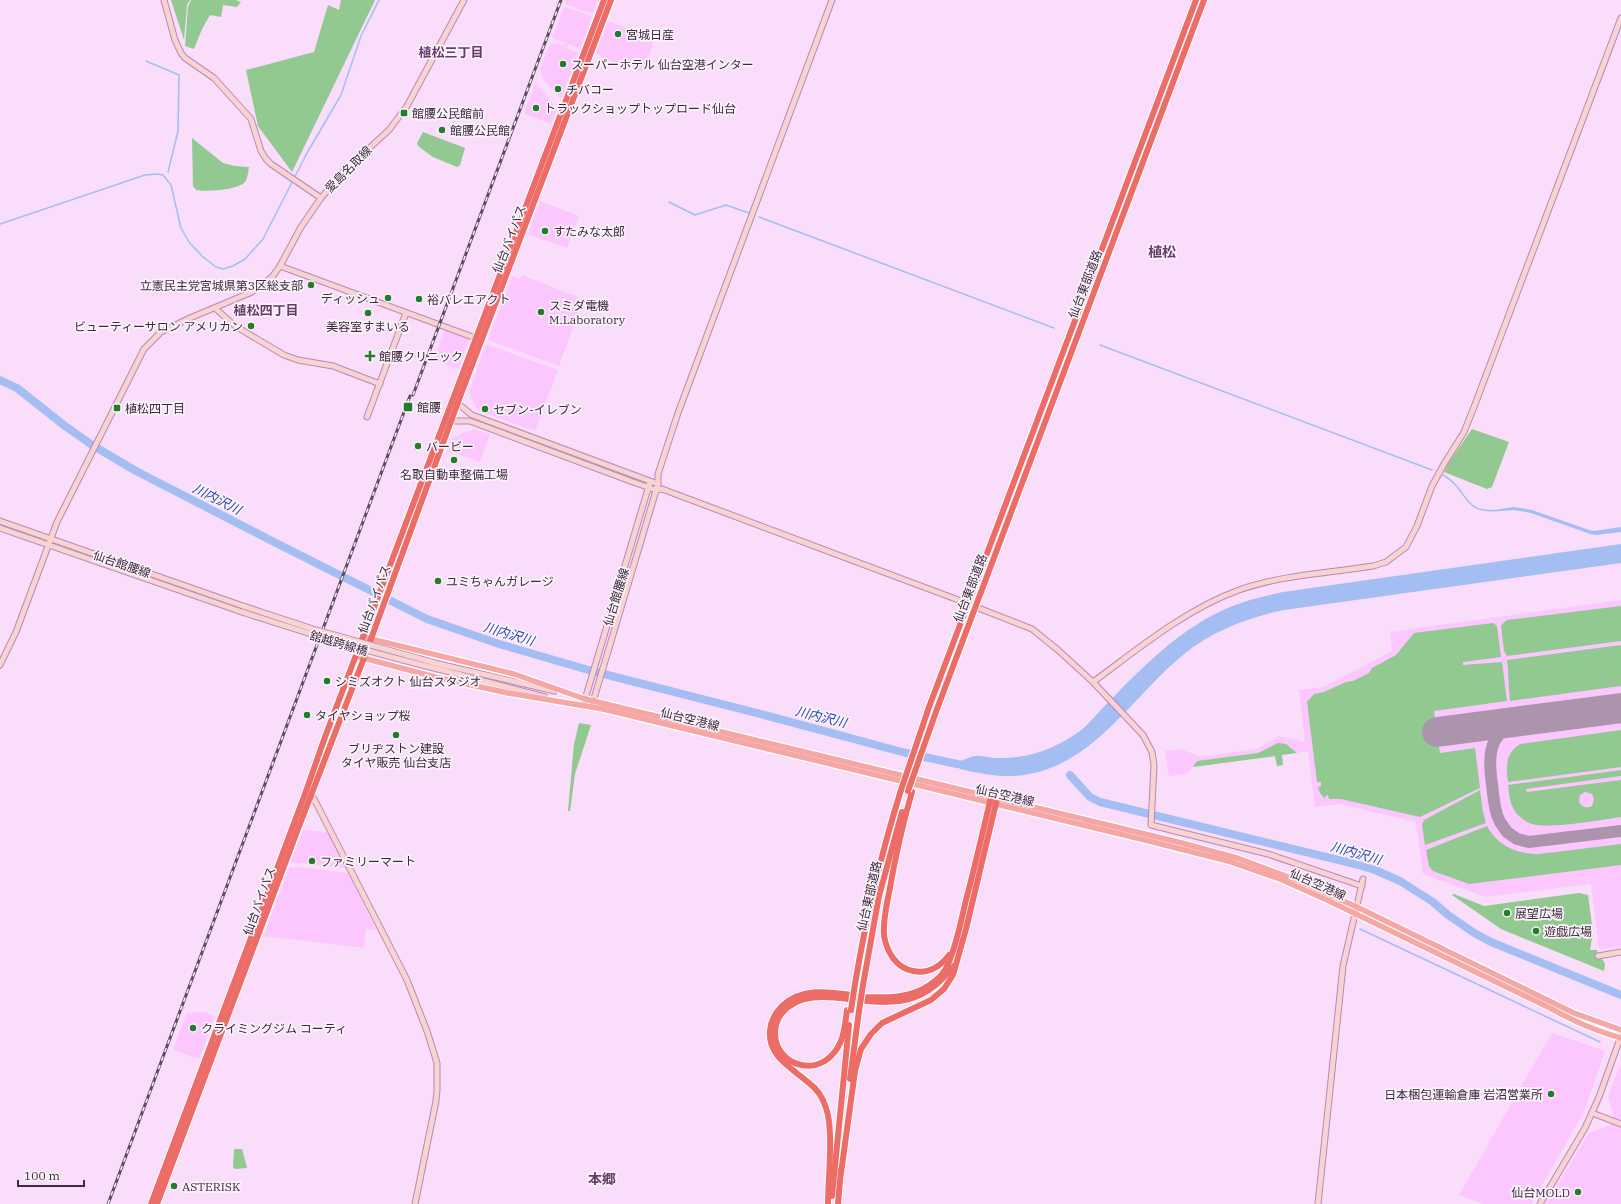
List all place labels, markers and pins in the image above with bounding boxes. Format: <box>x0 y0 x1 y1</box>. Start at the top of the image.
place label: 宮城日産 <box>626 27 674 42</box>
marker: 宮城日産 <box>613 29 623 39</box>
place label: スーパーホテル 仙台空港インター <box>571 57 754 72</box>
marker: スーパーホテル 仙台空港インター <box>558 59 568 69</box>
place label: チバコー <box>566 82 614 97</box>
marker: チバコー <box>553 84 563 94</box>
place label: トラックショップトップロード仙台 <box>544 101 736 116</box>
marker: トラックショップトップロード仙台 <box>531 103 541 113</box>
place label: 館腰公民館前 <box>412 106 484 121</box>
marker: 館腰公民館前 <box>399 108 409 118</box>
place label: 館腰公民館 <box>450 123 510 138</box>
marker: 館腰公民館 <box>437 125 447 135</box>
place label: すたみな太郎 <box>553 224 625 239</box>
marker: すたみな太郎 <box>540 226 550 236</box>
place label: 立憲民主党宮城県第3区総支部 <box>140 278 303 293</box>
marker: 立憲民主党宮城県第3区総支部 <box>306 280 316 290</box>
place label: ディッシュ <box>321 291 380 306</box>
place label: 裕バレエアクト <box>427 292 510 307</box>
marker: ディッシュ <box>383 293 393 303</box>
marker: 裕バレエアクト <box>414 294 424 304</box>
place label: スミダ電機 M.Laboratory <box>549 298 626 327</box>
marker: スミダ電機 M.Laboratory <box>536 307 546 317</box>
marker: 美容室すまいる <box>363 308 373 318</box>
place label: ビューティーサロン アメリカン <box>74 319 243 334</box>
place label: 美容室すまいる <box>326 319 410 334</box>
marker: ビューティーサロン アメリカン <box>246 321 256 331</box>
place label: 館腰クリニック <box>379 349 463 364</box>
marker: 館腰クリニック <box>364 350 376 362</box>
place label: 館腰 <box>417 400 441 415</box>
place label: 植松四丁目 <box>125 401 185 416</box>
marker: 館腰 <box>402 401 414 413</box>
place label: セブン-イレブン <box>493 402 582 417</box>
marker: 植松四丁目 <box>112 403 122 413</box>
marker: セブン-イレブン <box>480 404 490 414</box>
place label: バービー <box>426 439 474 454</box>
marker: バービー <box>413 441 423 451</box>
marker: 名取自動車整備工場 <box>449 455 459 465</box>
place label: 名取自動車整備工場 <box>400 467 508 482</box>
place label: ユミちゃんガレージ <box>446 574 554 589</box>
marker: ユミちゃんガレージ <box>433 576 443 586</box>
place label: シミズオクト 仙台スタジオ <box>335 674 482 689</box>
marker: シミズオクト 仙台スタジオ <box>322 676 332 686</box>
place label: タイヤショップ桜 <box>315 708 411 723</box>
marker: タイヤショップ桜 <box>302 710 312 720</box>
marker: ブリヂストン建設 タイヤ販売 仙台支店 <box>391 730 401 740</box>
place label: ブリヂストン建設 タイヤ販売 仙台支店 <box>341 741 451 770</box>
place label: ファミリーマート <box>320 854 416 869</box>
marker: ファミリーマート <box>307 856 317 866</box>
place label: 展望広場 <box>1515 906 1563 921</box>
marker: 展望広場 <box>1502 908 1512 918</box>
place label: 遊戯広場 <box>1544 924 1592 939</box>
marker: 遊戯広場 <box>1531 926 1541 936</box>
place label: クライミングジム コーティ <box>201 1021 347 1036</box>
marker: クライミングジム コーティ <box>188 1023 198 1033</box>
place label: 日本梱包運輸倉庫 岩沼営業所 <box>1384 1087 1543 1102</box>
marker: 日本梱包運輸倉庫 岩沼営業所 <box>1546 1089 1556 1099</box>
place label: ASTERISK <box>182 1179 241 1194</box>
marker: ASTERISK <box>169 1181 179 1191</box>
place label: 仙台MOLD <box>1511 1185 1570 1200</box>
marker: 仙台MOLD <box>1573 1187 1583 1197</box>

